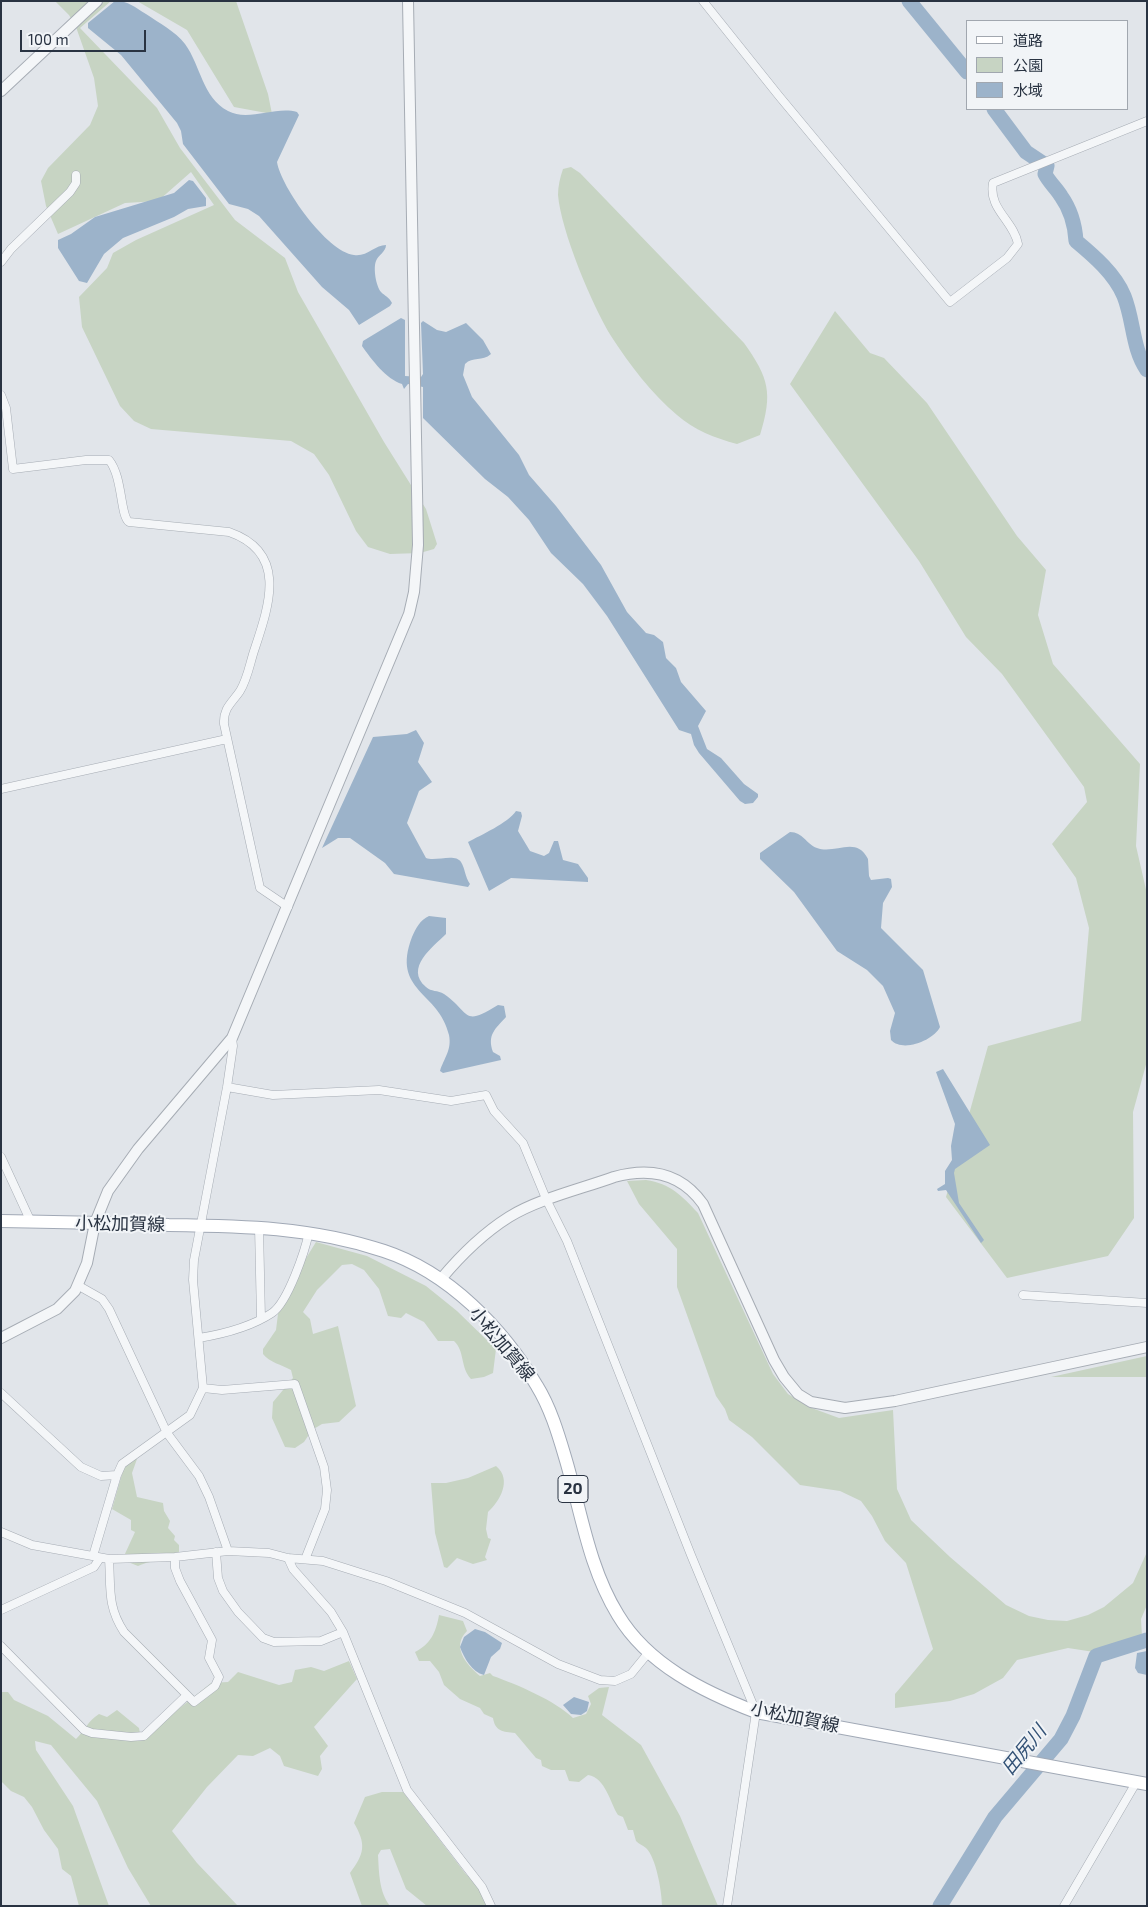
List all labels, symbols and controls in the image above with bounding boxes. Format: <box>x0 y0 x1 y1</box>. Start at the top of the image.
scale bar <box>22 20 149 52</box>
legend <box>966 20 1128 110</box>
text: 100 m <box>28 30 69 48</box>
text: 道路 <box>1013 31 1043 49</box>
text: 公園 <box>1013 56 1043 74</box>
text: 水域 <box>1013 81 1043 99</box>
street label: 小松加賀線 <box>75 1212 165 1236</box>
street label: 小松加賀線 <box>465 1303 539 1385</box>
road number: 20 <box>558 1476 588 1502</box>
street label: 小松加賀線 <box>749 1697 841 1737</box>
water label: 田尻川 <box>997 1721 1051 1779</box>

